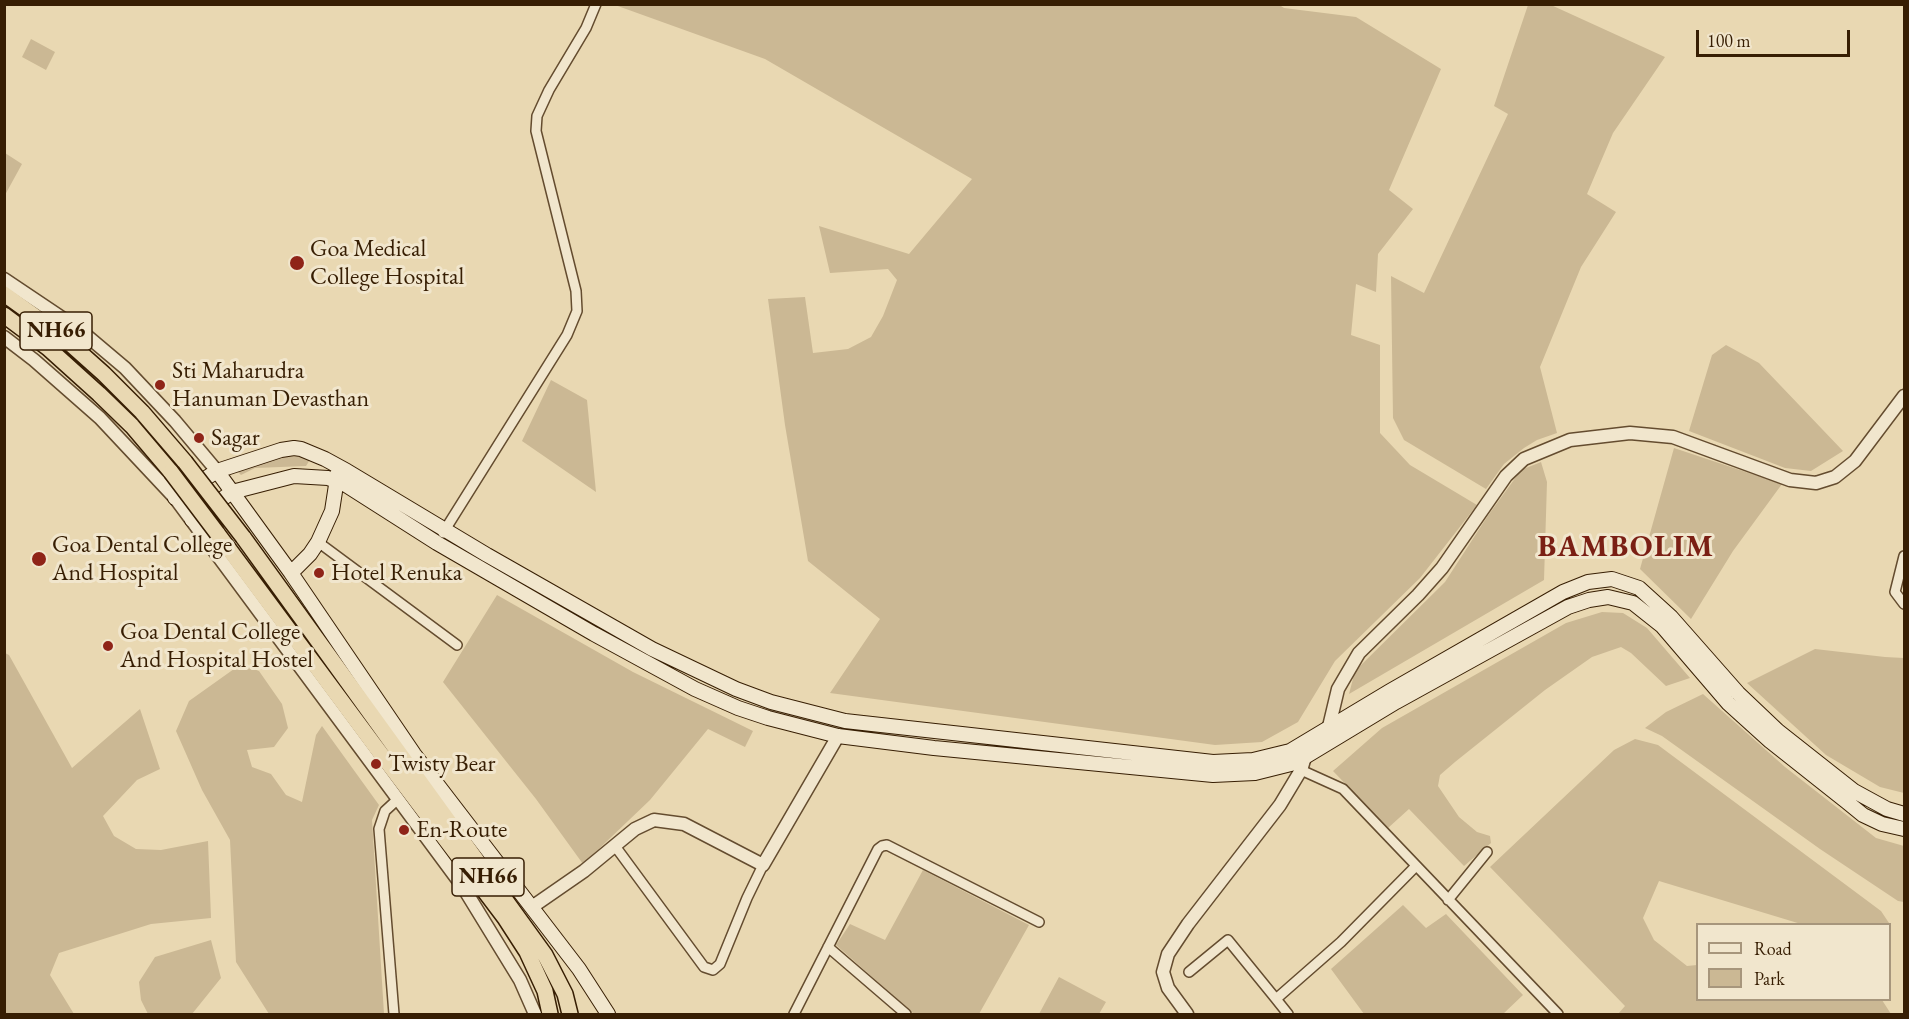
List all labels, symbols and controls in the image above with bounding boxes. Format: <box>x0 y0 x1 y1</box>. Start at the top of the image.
scale bar <box>1699 18 1854 56</box>
text: 100 m <box>1707 29 1751 52</box>
place label: Goa Medical College Hospital <box>310 235 464 291</box>
marker: Goa Medical College Hospital <box>288 254 306 272</box>
road number: NH66 <box>20 312 92 350</box>
place label: Sti Maharudra Hanuman Devasthan <box>172 357 369 413</box>
marker: Sti Maharudra Hanuman Devasthan <box>153 378 167 392</box>
place label: Sagar <box>211 424 260 452</box>
marker: Sagar <box>192 431 206 445</box>
district label: BAMBOLIM <box>1538 530 1714 566</box>
place label: Goa Dental College And Hospital <box>52 531 232 587</box>
marker: Goa Dental College And Hospital <box>30 550 48 568</box>
place label: Hotel Renuka <box>331 559 462 587</box>
marker: Hotel Renuka <box>312 566 326 580</box>
place label: Goa Dental College And Hospital Hostel <box>120 618 313 674</box>
marker: Goa Dental College And Hospital Hostel <box>101 639 115 653</box>
place label: Twisty Bear <box>388 750 496 778</box>
marker: Twisty Bear <box>369 757 383 771</box>
place label: En-Route <box>416 816 507 844</box>
marker: En-Route <box>397 823 411 837</box>
road number: NH66 <box>452 858 524 896</box>
legend <box>1696 923 1891 1001</box>
text: Road <box>1754 937 1792 960</box>
text: Park <box>1754 967 1785 990</box>

